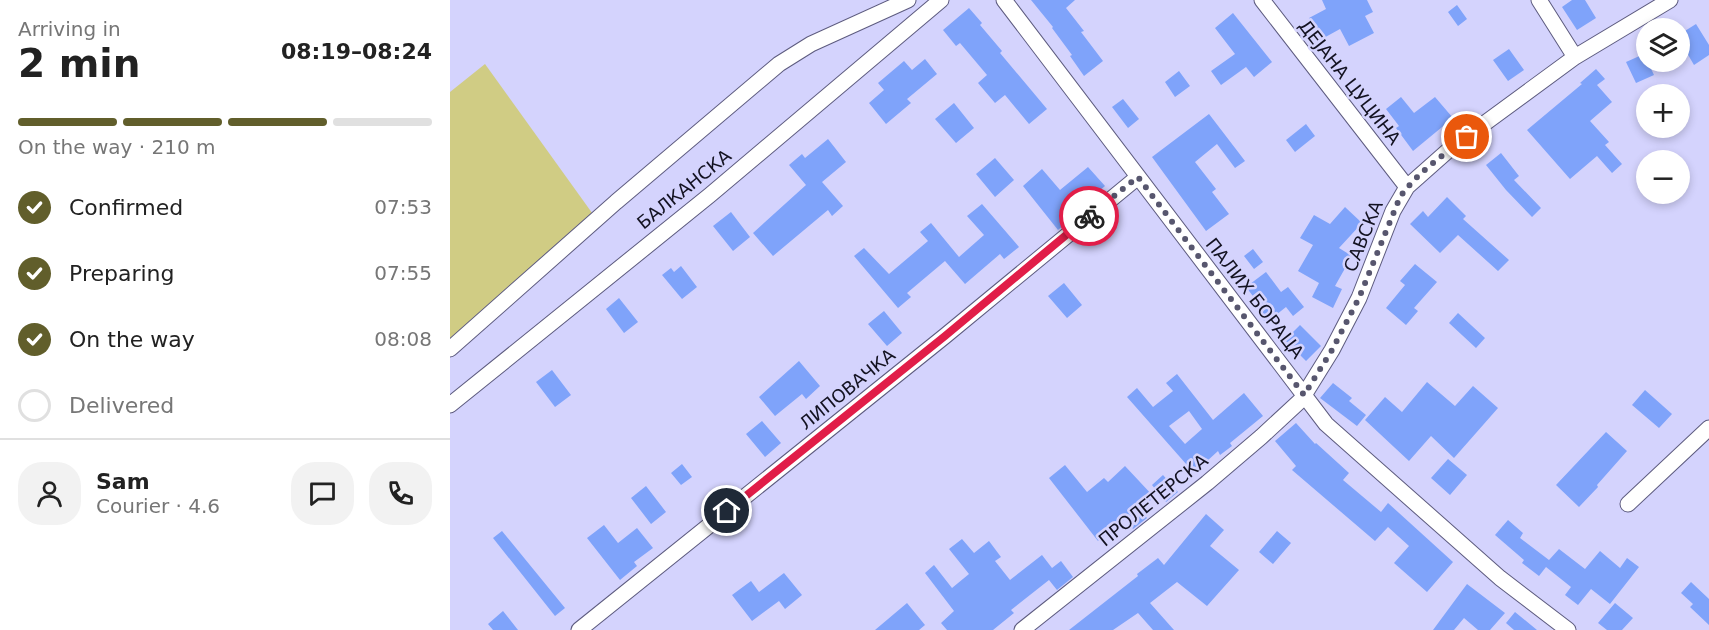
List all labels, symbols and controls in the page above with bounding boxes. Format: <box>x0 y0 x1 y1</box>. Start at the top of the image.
street label: ДЕЈАНА ЦУЦИНА <box>1295 15 1406 149</box>
text: Arriving in <box>18 17 121 41</box>
map controls <box>1636 18 1690 204</box>
button: layers <box>1636 18 1690 72</box>
text: 08:19–08:24 <box>281 39 432 64</box>
text: 2 min <box>18 41 140 86</box>
button: + <box>1636 84 1690 138</box>
pin <box>1441 111 1492 162</box>
icon: bag <box>1450 120 1483 153</box>
text: On the way · 210 m <box>18 135 216 159</box>
street label: БАЛКАНСКА <box>633 144 736 233</box>
button: − <box>1636 150 1690 204</box>
courier <box>1059 186 1119 246</box>
icon: check <box>18 191 51 224</box>
text: Confirmed <box>69 195 183 220</box>
text: 07:53 <box>374 195 432 219</box>
street label: САВСКА <box>1339 197 1387 275</box>
icon: bike <box>1073 200 1106 233</box>
street label: ПАЛИХ БОРАЦА <box>1202 234 1309 363</box>
icon: check <box>18 257 51 290</box>
text: Preparing <box>69 261 175 286</box>
text: 07:55 <box>374 261 432 285</box>
icon: check <box>18 323 51 356</box>
text: On the way <box>69 327 195 352</box>
text: 08:08 <box>374 327 432 351</box>
street label: ЛИПОВАЧКА <box>795 344 900 434</box>
text: Delivered <box>69 393 174 418</box>
street label: ПРОЛЕТЕРСКА <box>1094 449 1212 550</box>
button: person <box>18 462 81 525</box>
button: chat <box>291 462 354 525</box>
button: phone <box>369 462 432 525</box>
text: Sam <box>96 469 150 494</box>
pin <box>701 485 752 536</box>
text: Courier · 4.6 <box>96 494 220 518</box>
icon: home <box>710 494 743 527</box>

